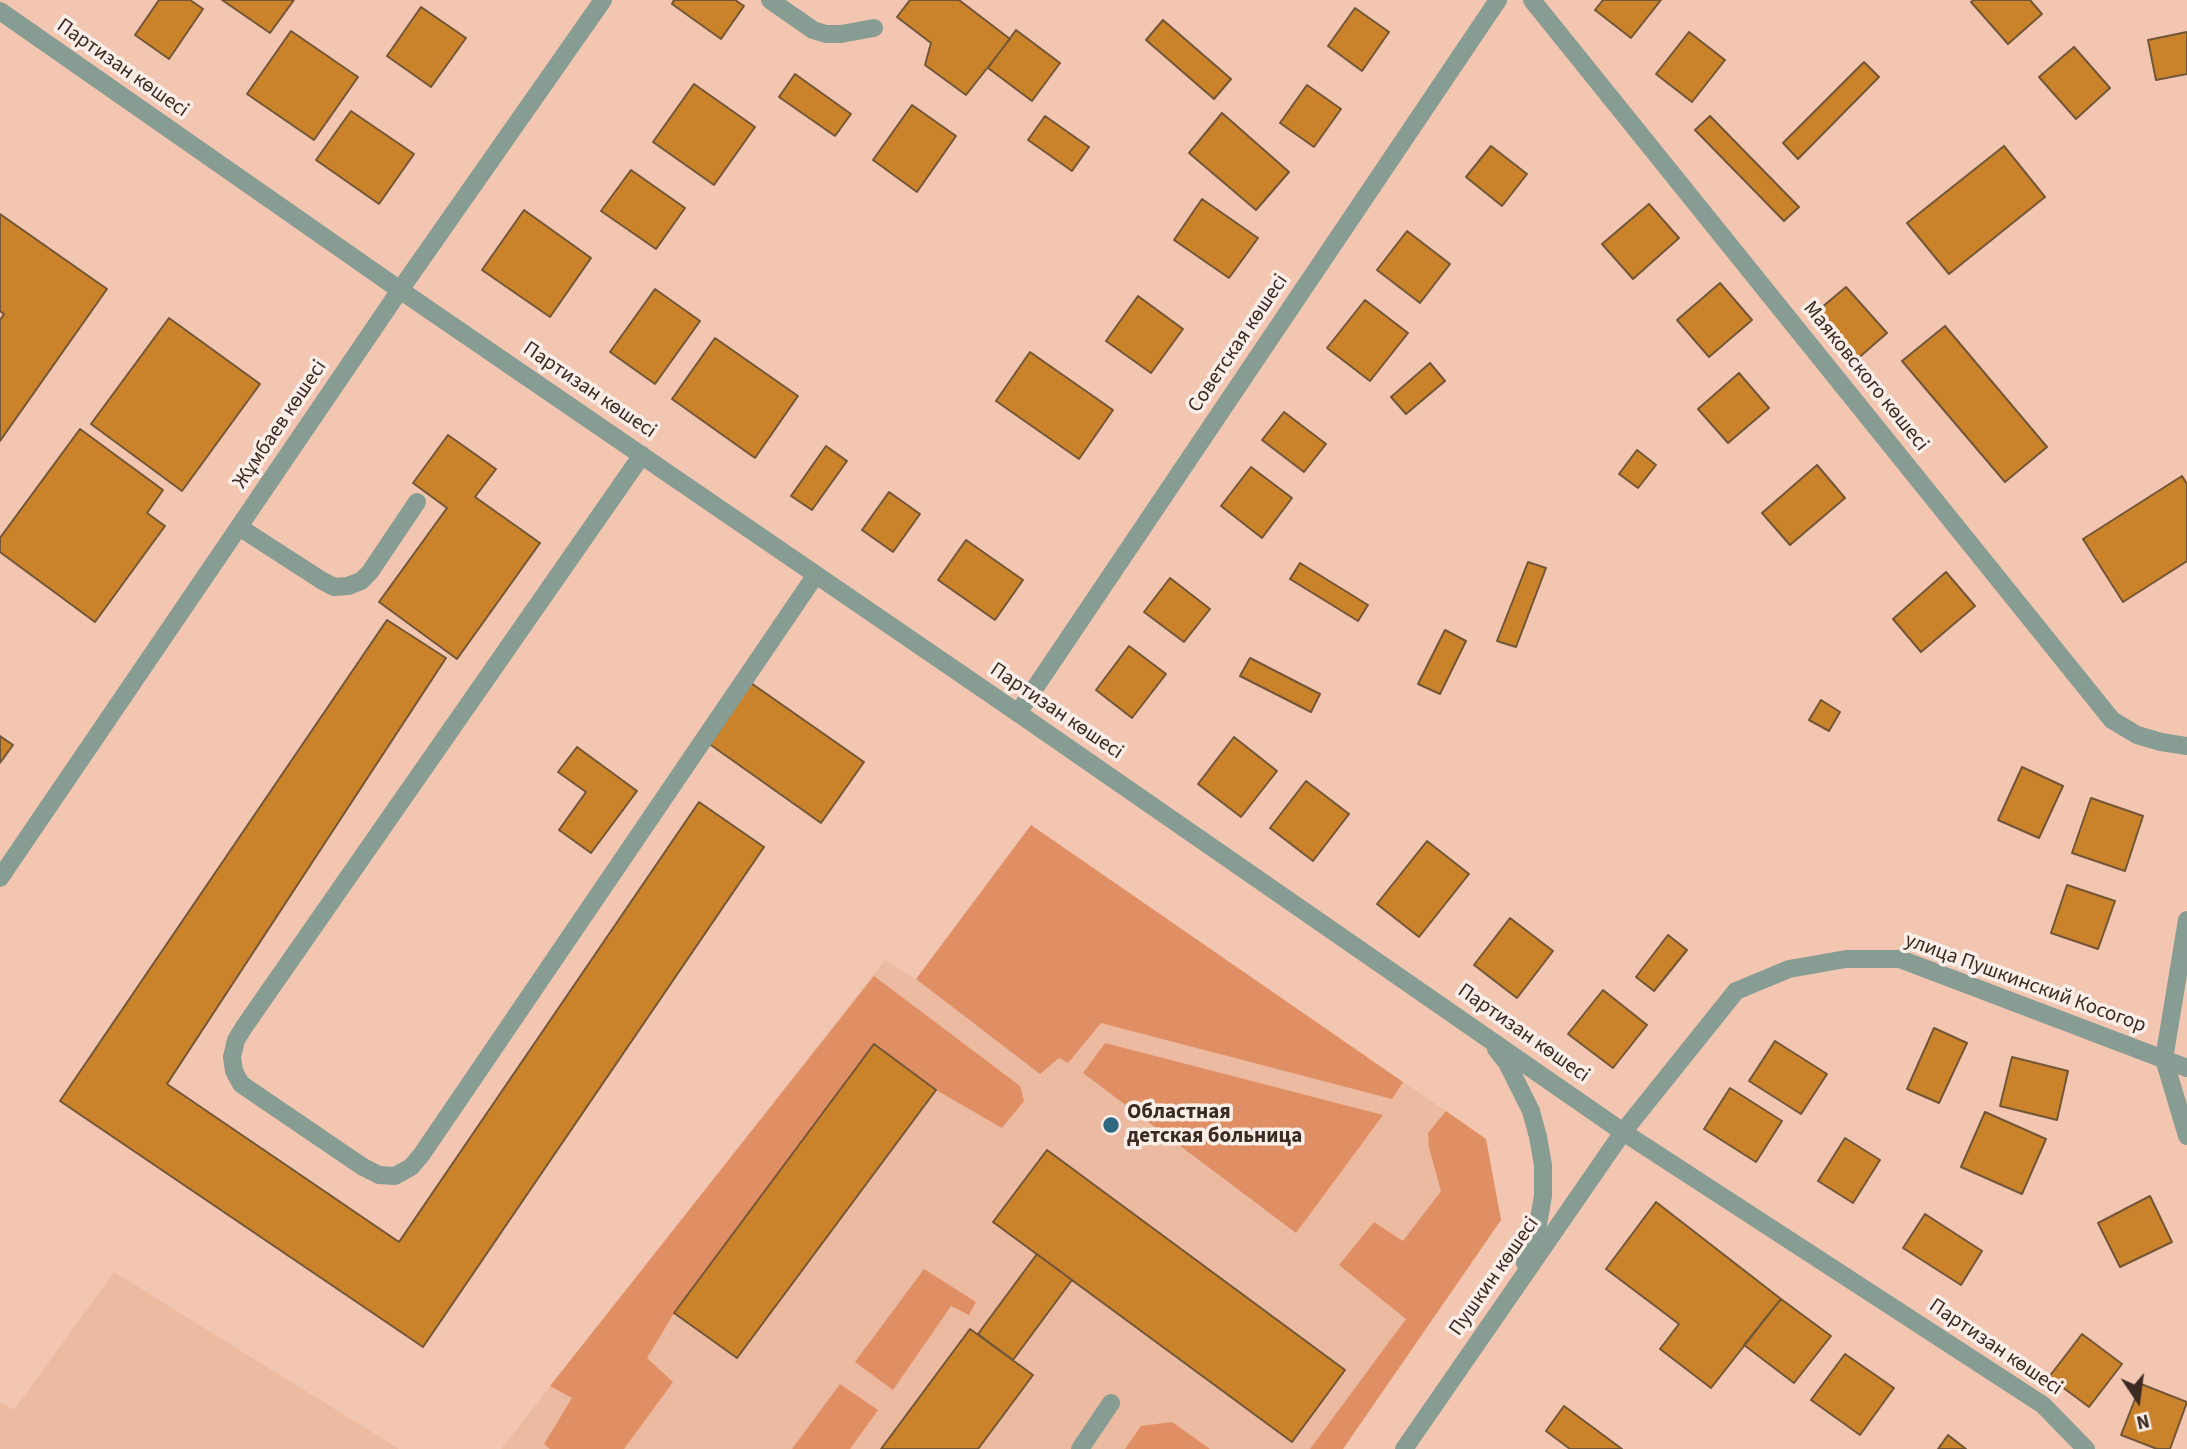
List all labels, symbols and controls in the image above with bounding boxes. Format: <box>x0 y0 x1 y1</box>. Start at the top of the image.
street label: Партизан көшесі <box>51 14 193 124</box>
street label: Советская көшесі <box>1183 270 1295 418</box>
street label: Маяковского көшесі <box>1797 297 1933 457</box>
street label: Партизан көшесі <box>518 337 660 445</box>
street label: Жұмбаев көшесі <box>229 356 333 494</box>
street label: Партизан көшесі <box>985 658 1127 766</box>
street label: улица Пушкинский Косогор <box>1901 929 2149 1039</box>
street label: Партизан көшесі <box>1452 979 1594 1089</box>
place label: Областная детская больница <box>1127 1100 1302 1150</box>
marker: Областная детская больница <box>1101 1115 1121 1135</box>
street label: Пушкин көшесі <box>1445 1213 1545 1341</box>
street label: Партизан көшесі <box>1924 1294 2066 1402</box>
north arrow <box>2103 1365 2173 1435</box>
text: N <box>2134 1406 2152 1436</box>

